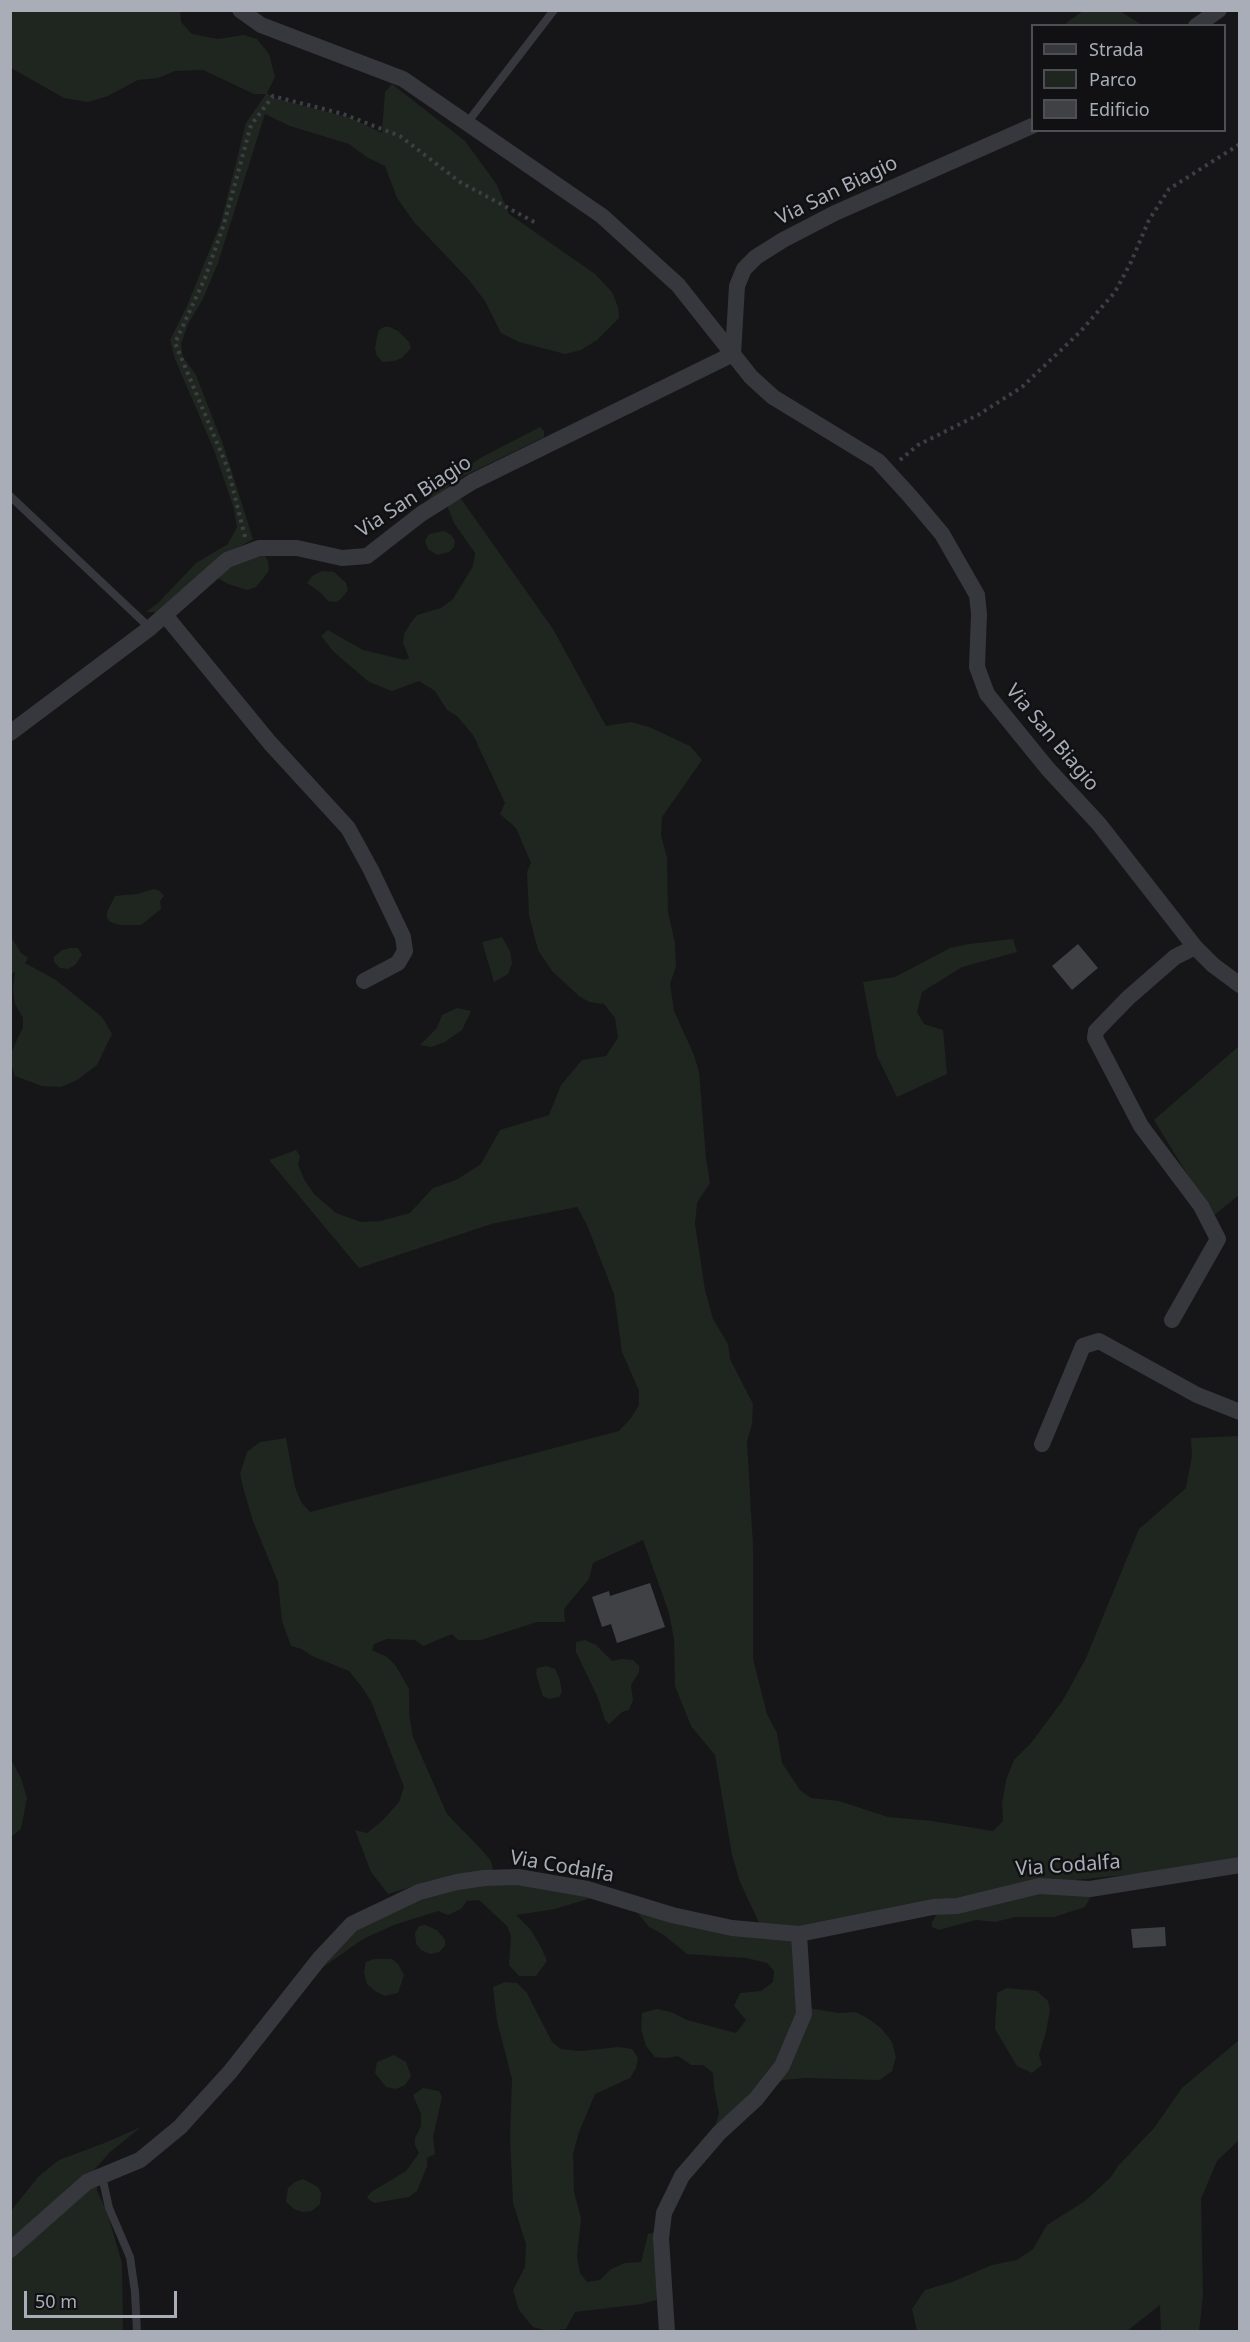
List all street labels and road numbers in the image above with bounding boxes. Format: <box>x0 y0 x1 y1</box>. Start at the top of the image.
street label: Via San Biagio <box>772 151 902 231</box>
street label: Via San Biagio <box>352 451 476 543</box>
street label: Via San Biagio <box>1000 680 1104 796</box>
street label: Via Codalfa <box>508 1846 616 1888</box>
street label: Via Codalfa <box>1015 1850 1121 1882</box>

